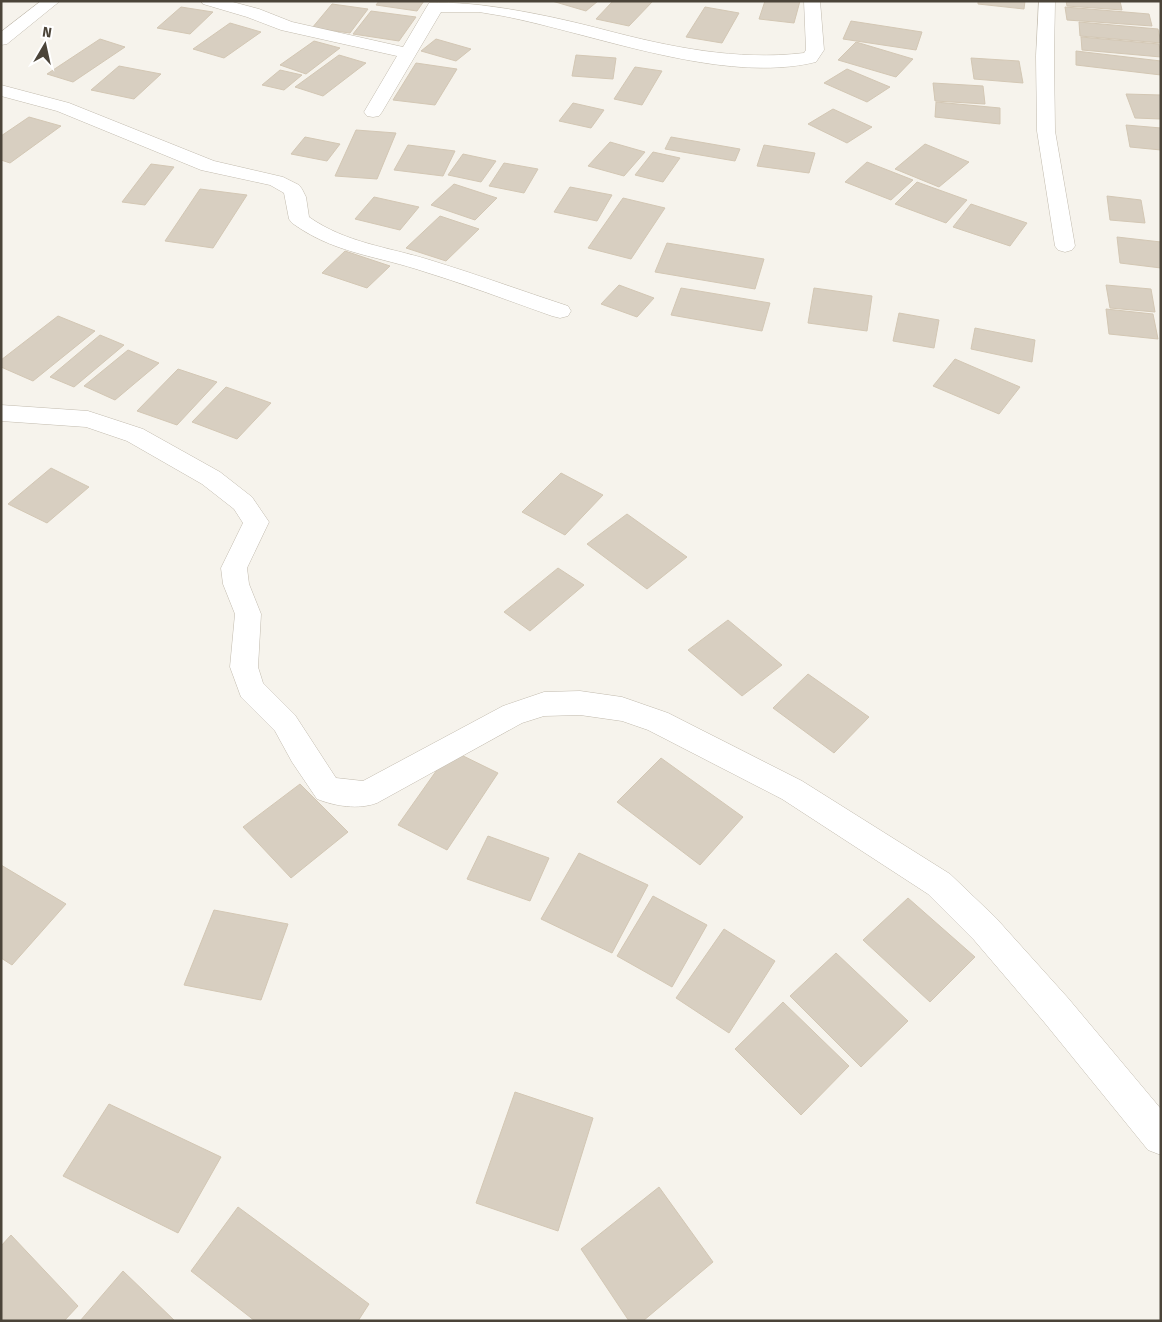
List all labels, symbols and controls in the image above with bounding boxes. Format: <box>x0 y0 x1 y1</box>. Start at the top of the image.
north arrow <box>20 20 70 70</box>
text: N <box>41 24 53 42</box>

